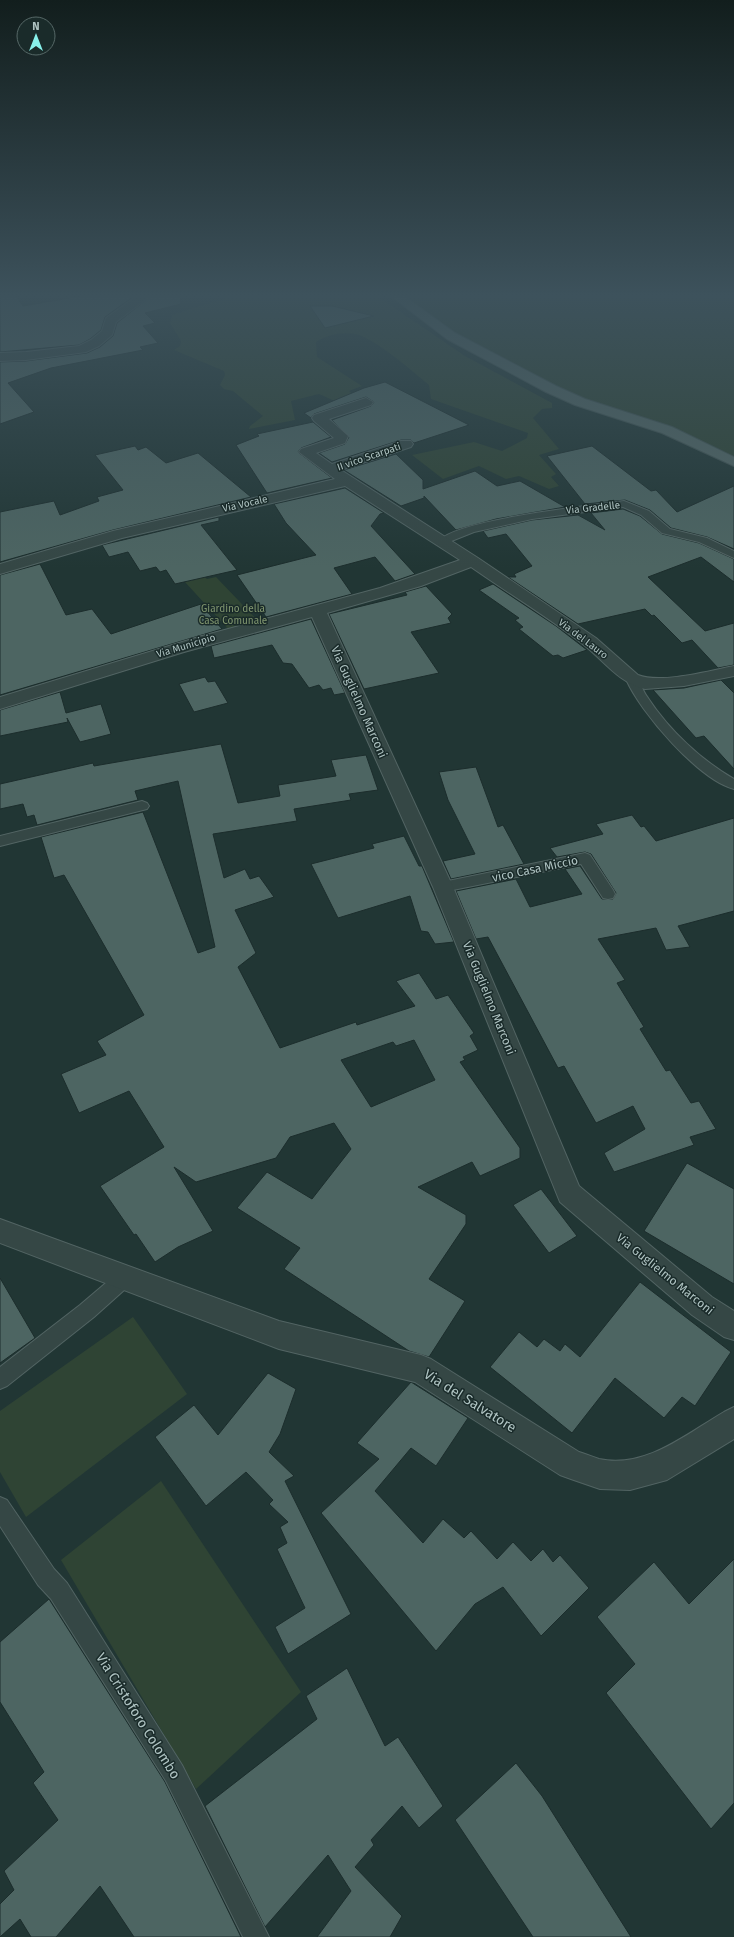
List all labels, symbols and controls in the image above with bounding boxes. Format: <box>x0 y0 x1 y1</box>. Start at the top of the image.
north arrow <box>16 16 56 56</box>
text: N <box>32 20 40 33</box>
street label: II vico Scarpati <box>336 440 403 473</box>
street label: Via Vocale <box>221 493 269 515</box>
street label: Via Gradelle <box>565 499 621 517</box>
park label: Giardino della Casa Comunale <box>199 603 267 627</box>
street label: Via del Lauro <box>556 616 610 662</box>
street label: Via Municipio <box>155 631 217 661</box>
street label: Via Guglielmo Marconi <box>328 644 390 760</box>
street label: vico Casa Miccio <box>491 853 579 885</box>
street label: Via Guglielmo Marconi <box>460 939 518 1057</box>
street label: Via Guglielmo Marconi <box>614 1230 716 1318</box>
street label: Via del Salvatore <box>421 1366 519 1436</box>
street label: Via Cristoforo Colombo <box>92 1650 184 1782</box>

